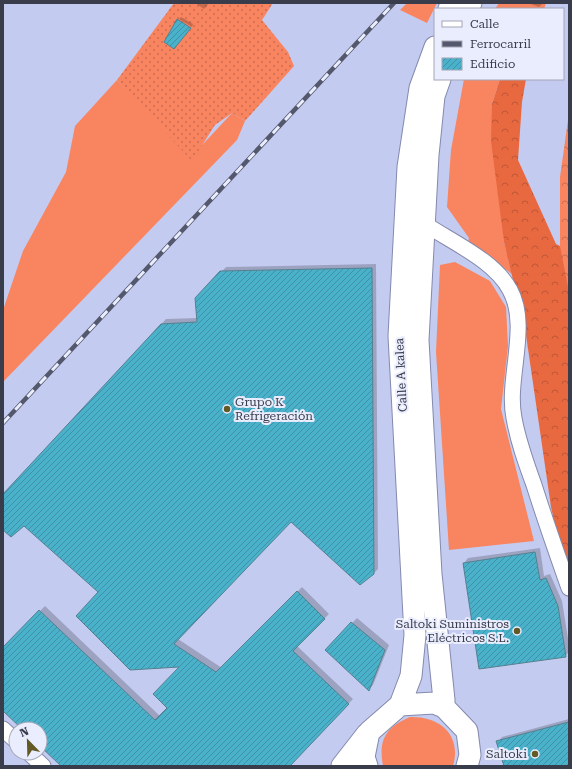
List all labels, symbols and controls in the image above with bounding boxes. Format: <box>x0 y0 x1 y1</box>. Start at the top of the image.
legend <box>434 8 564 80</box>
text: Calle <box>470 17 500 31</box>
text: Ferrocarril <box>470 37 531 51</box>
text: Edificio <box>470 57 515 71</box>
street label: Calle A kalea <box>392 337 410 412</box>
place label: Grupo K Refrigeración <box>235 395 313 423</box>
marker: Grupo K Refrigeración <box>222 404 232 414</box>
place label: Saltoki Suministros Eléctricos S.L. <box>396 617 509 645</box>
marker: Saltoki Suministros Eléctricos S.L. <box>512 626 522 636</box>
north arrow <box>8 721 48 761</box>
text: N <box>18 724 31 740</box>
place label: Saltoki <box>486 747 527 761</box>
marker: Saltoki <box>530 749 540 759</box>

